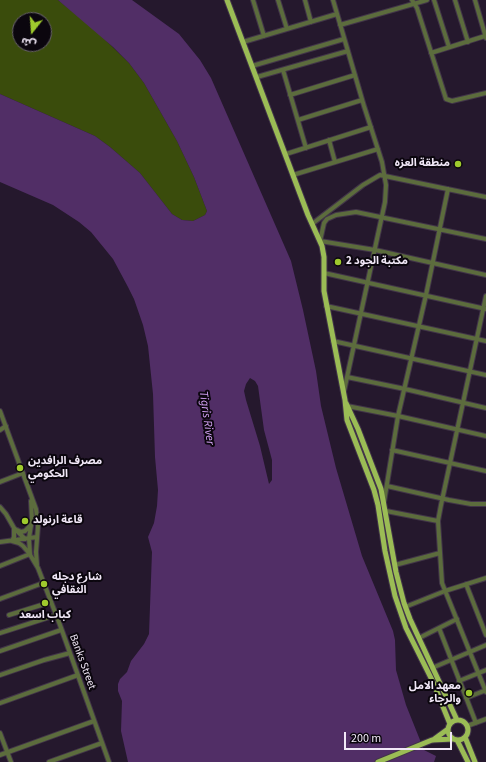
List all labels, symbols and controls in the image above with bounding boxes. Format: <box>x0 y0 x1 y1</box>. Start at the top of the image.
north arrow <box>12 12 52 52</box>
text: ش <box>19 34 38 52</box>
place label: منطقة العزه <box>395 157 450 171</box>
marker: منطقة العزه <box>453 159 463 169</box>
place label: مكتبة الجود 2 <box>346 255 408 269</box>
marker: مكتبة الجود 2 <box>333 257 343 267</box>
water label: Tigris River <box>195 390 217 446</box>
place label: مصرف الرافدين الحكومي <box>28 455 102 481</box>
marker: مصرف الرافدين الحكومي <box>15 463 25 473</box>
place label: قاعة ارنولد <box>33 514 82 528</box>
marker: قاعة ارنولد <box>20 516 30 526</box>
place label: شارع دجله الثقافي <box>52 571 102 597</box>
marker: شارع دجله الثقافي <box>39 579 49 589</box>
marker: كباب اسعد <box>40 598 50 608</box>
place label: كباب اسعد <box>19 609 71 623</box>
street label: Banks Street <box>66 633 98 691</box>
place label: معهد الامل والرجاء <box>409 680 461 706</box>
marker: معهد الامل والرجاء <box>464 688 474 698</box>
scale bar <box>346 724 454 750</box>
text: 200 m <box>351 730 381 747</box>

